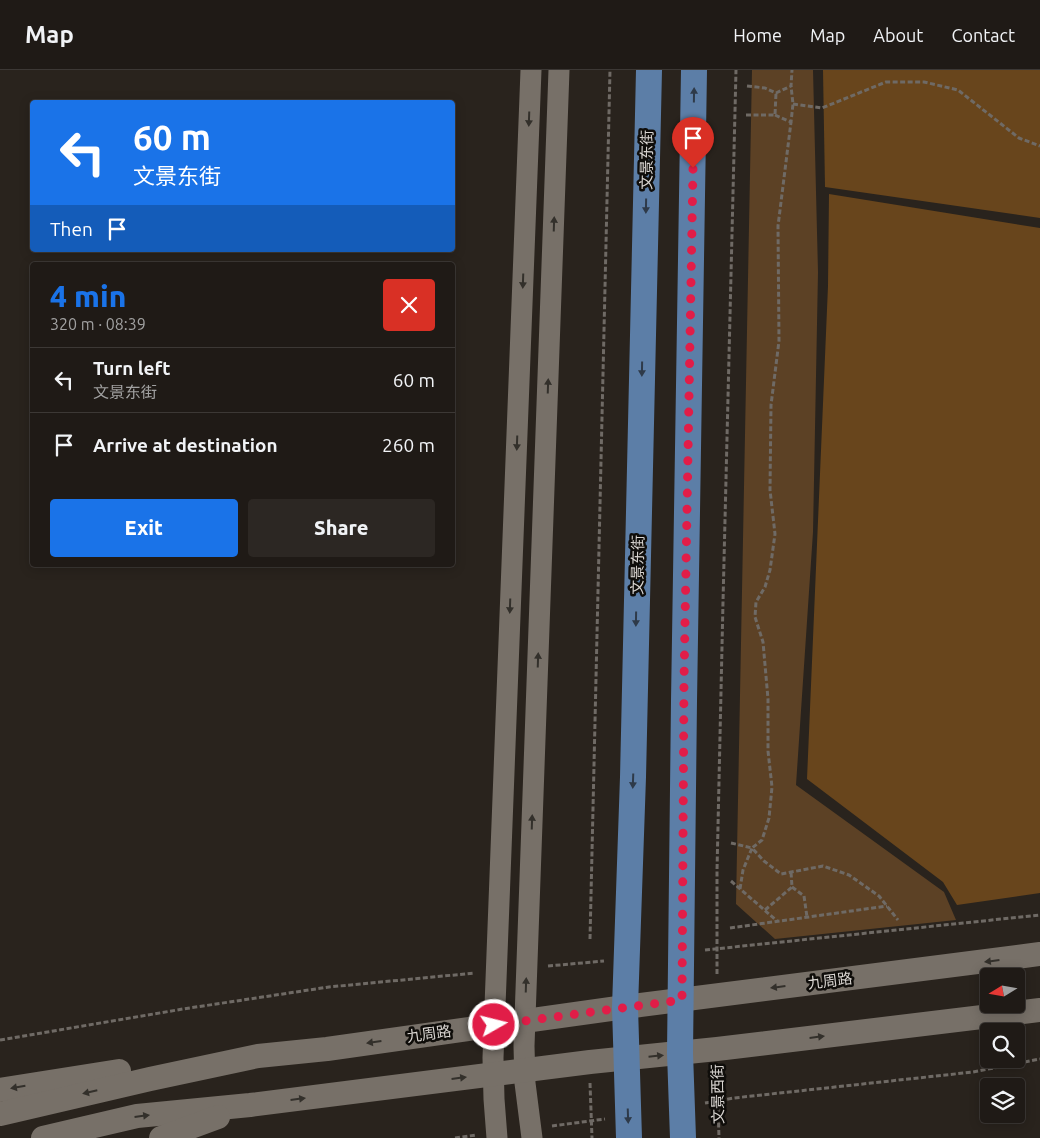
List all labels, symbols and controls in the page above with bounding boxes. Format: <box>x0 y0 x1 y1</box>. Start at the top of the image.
text: Map <box>25 21 74 48</box>
text: Home <box>733 25 782 45</box>
text: Map <box>810 25 845 45</box>
text: About <box>873 25 923 45</box>
text: Contact <box>951 25 1015 45</box>
one-way arrow <box>690 86 698 102</box>
one-way arrow <box>525 111 533 127</box>
text: 60 m <box>133 117 211 157</box>
pin <box>672 117 714 168</box>
icon: left <box>50 120 115 185</box>
icon: arrive <box>679 124 707 152</box>
street label: 文景东街 <box>637 130 656 190</box>
text: 文景东街 <box>133 163 221 188</box>
one-way arrow <box>642 198 650 214</box>
icon: arrive <box>103 215 131 243</box>
one-way arrow <box>550 216 558 232</box>
text: Then <box>50 218 93 240</box>
one-way arrow <box>518 273 526 289</box>
text: 4 min <box>50 279 126 313</box>
button: close <box>383 279 435 331</box>
text: 320 m · 08:39 <box>50 315 146 333</box>
text: Turn left <box>93 357 171 379</box>
one-way arrow <box>638 361 646 377</box>
icon: left <box>50 366 78 394</box>
text: 60 m <box>393 369 435 391</box>
one-way arrow <box>544 378 552 394</box>
text: 文景东街 <box>93 383 157 401</box>
icon: arrive <box>50 431 78 459</box>
text: Arrive at destination <box>93 434 278 456</box>
text: 260 m <box>382 434 435 456</box>
one-way arrow <box>512 436 520 452</box>
button: Exit <box>50 499 238 557</box>
button: Share <box>248 499 435 557</box>
street label: 文景东街 <box>628 535 647 595</box>
one-way arrow <box>506 598 514 614</box>
one-way arrow <box>632 611 640 627</box>
one-way arrow <box>534 652 542 668</box>
one-way arrow <box>628 773 636 789</box>
one-way arrow <box>528 814 536 830</box>
one-way arrow <box>983 957 999 965</box>
north arrow <box>980 968 1025 1012</box>
map controls <box>980 968 1025 1123</box>
street label: 九周路 <box>807 969 853 992</box>
one-way arrow <box>522 976 530 992</box>
one-way arrow <box>770 984 786 992</box>
position arrow <box>467 998 519 1050</box>
street label: 九周路 <box>405 1022 452 1045</box>
button: search <box>980 1023 1025 1068</box>
one-way arrow <box>809 1033 825 1041</box>
one-way arrow <box>366 1038 382 1046</box>
one-way arrow <box>648 1052 664 1060</box>
street label: 文景西街 <box>708 1064 727 1124</box>
one-way arrow <box>452 1074 468 1082</box>
button: layers <box>980 1078 1025 1123</box>
one-way arrow <box>10 1084 26 1092</box>
one-way arrow <box>82 1089 98 1097</box>
one-way arrow <box>290 1095 306 1103</box>
one-way arrow <box>625 1108 633 1124</box>
one-way arrow <box>134 1112 150 1120</box>

